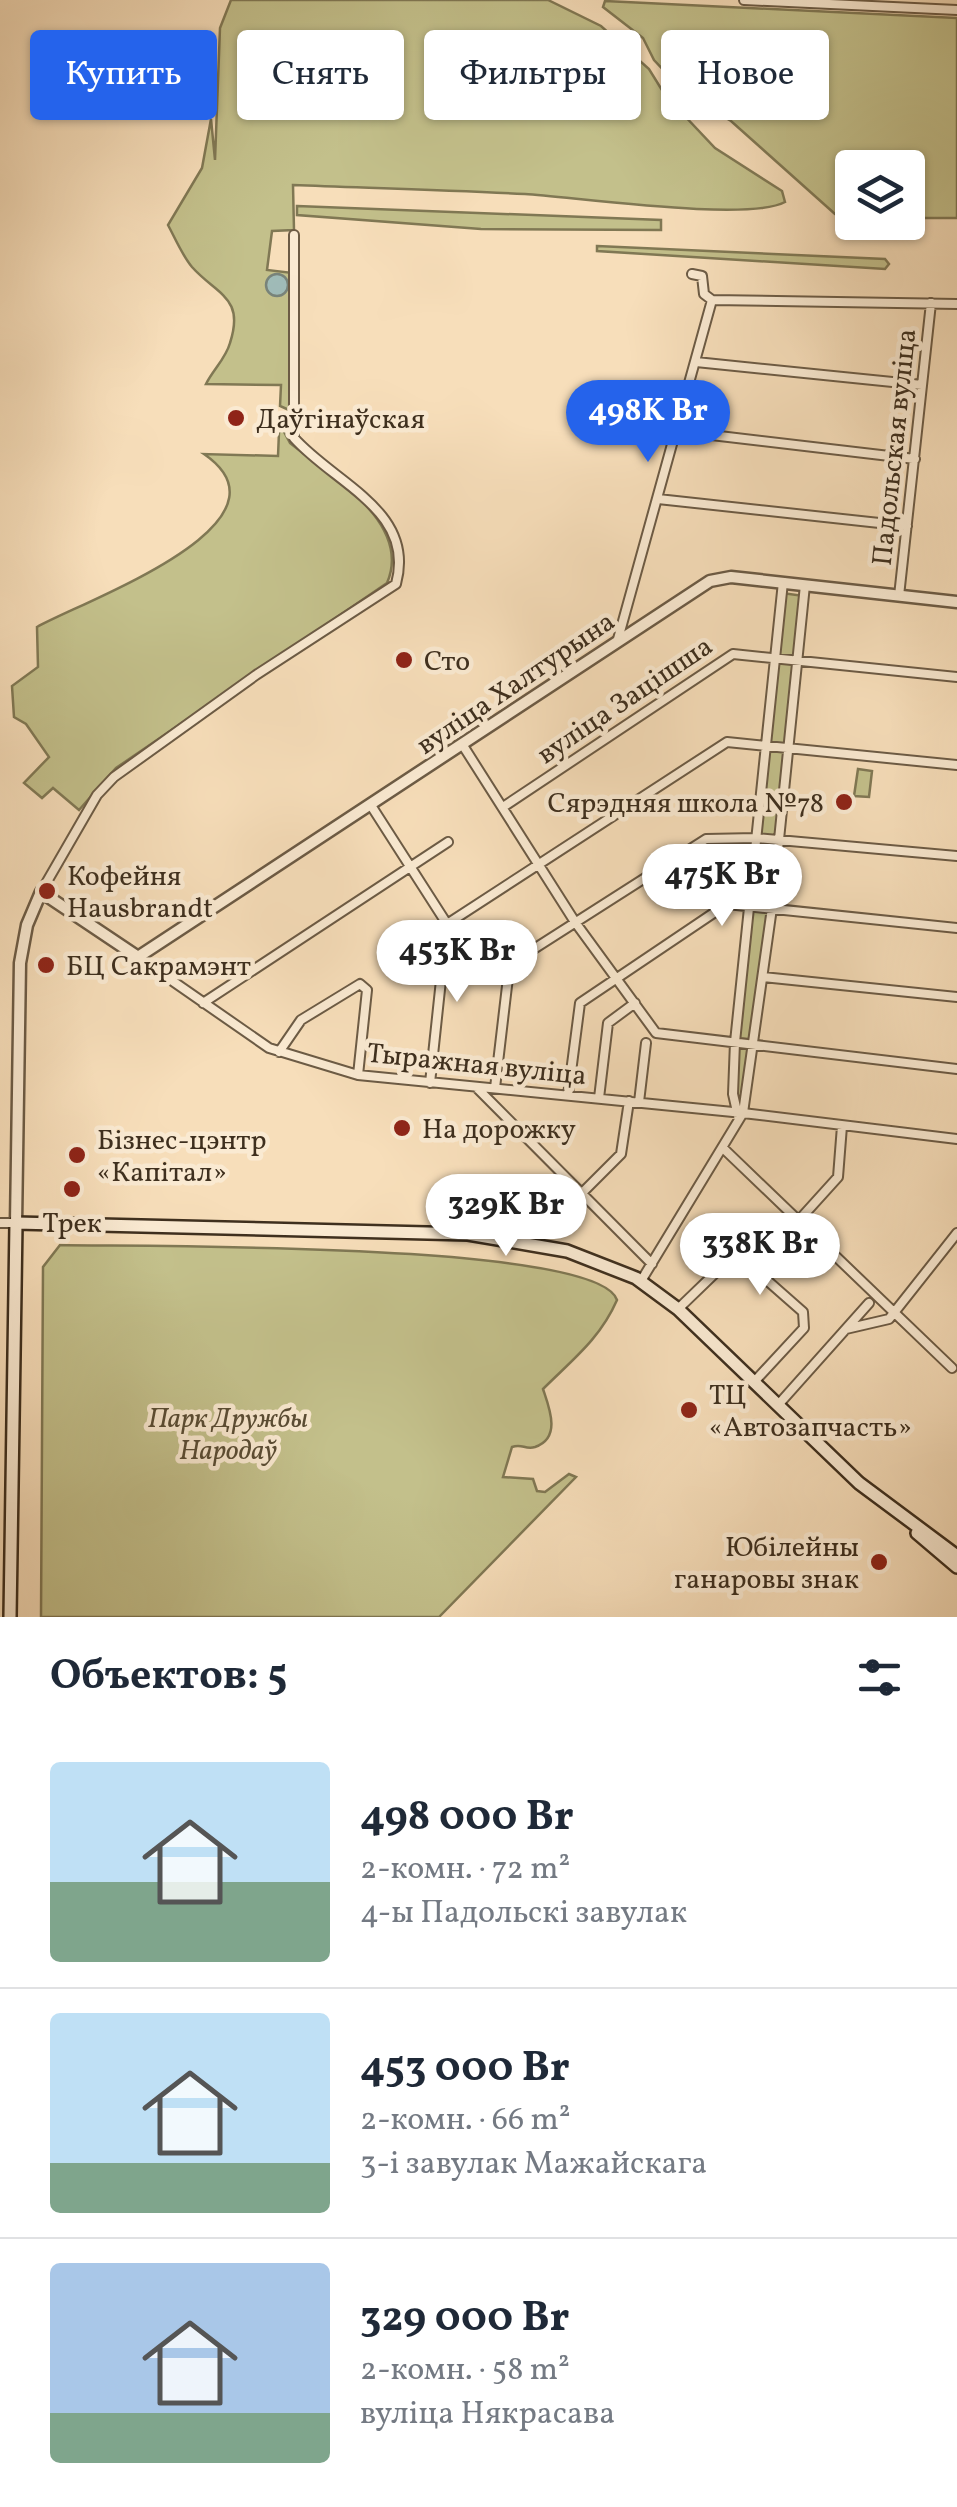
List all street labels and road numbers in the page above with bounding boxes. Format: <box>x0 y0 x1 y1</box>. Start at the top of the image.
street label: Падольская вуліца <box>864 327 927 568</box>
street label: вуліца Халтурына <box>409 603 623 765</box>
street label: вуліца Зацішша <box>530 628 721 774</box>
street label: Тыражная вуліца <box>365 1035 588 1096</box>

